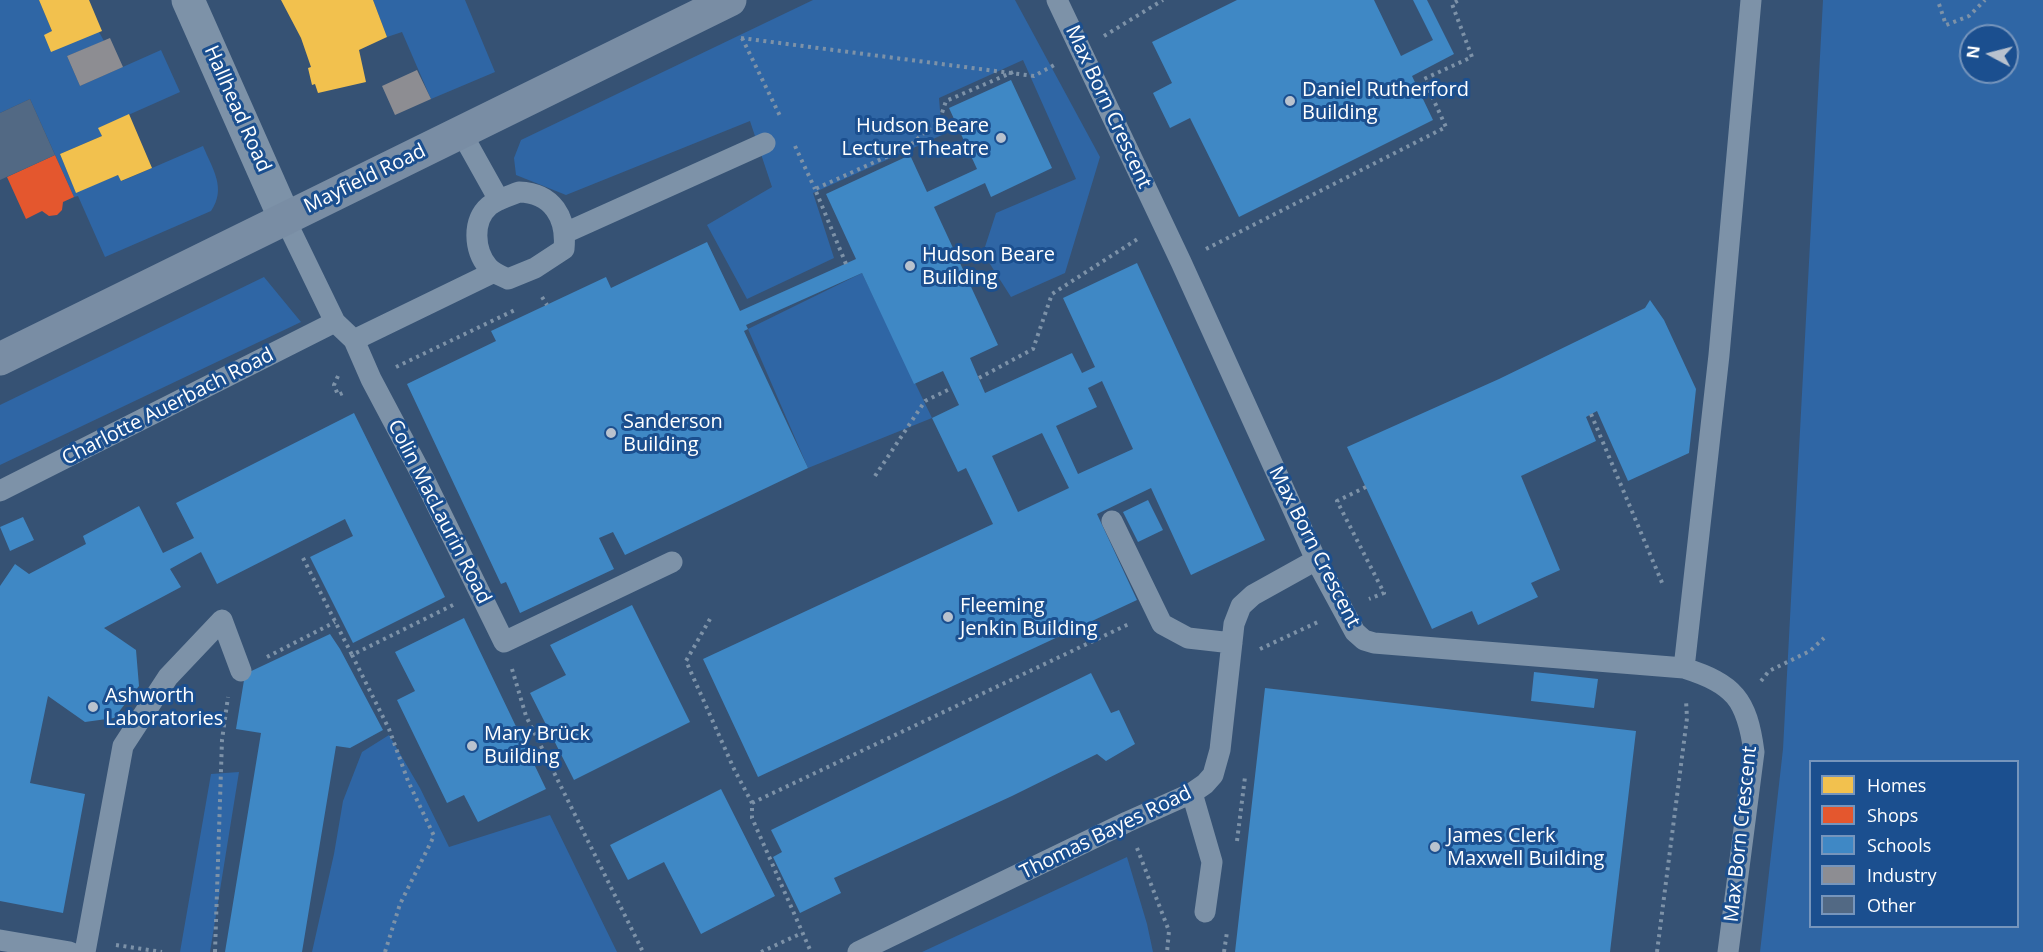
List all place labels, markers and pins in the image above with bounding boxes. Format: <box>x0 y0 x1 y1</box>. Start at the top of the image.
place label: Daniel Rutherford Building <box>1302 78 1469 125</box>
marker: Daniel Rutherford Building <box>1283 94 1297 108</box>
place label: Hudson Beare Lecture Theatre <box>842 114 989 161</box>
marker: Hudson Beare Lecture Theatre <box>994 131 1008 145</box>
place label: Hudson Beare Building <box>922 243 1055 290</box>
marker: Hudson Beare Building <box>903 259 917 273</box>
place label: Sanderson Building <box>623 410 723 457</box>
marker: Sanderson Building <box>604 426 618 440</box>
place label: Fleeming Jenkin Building <box>960 594 1098 641</box>
marker: Fleeming Jenkin Building <box>941 610 955 624</box>
place label: Ashworth Laboratories <box>105 684 223 731</box>
marker: Ashworth Laboratories <box>86 700 100 714</box>
place label: Mary Brück Building <box>484 722 590 769</box>
marker: Mary Brück Building <box>465 739 479 753</box>
place label: James Clerk Maxwell Building <box>1447 824 1604 871</box>
marker: James Clerk Maxwell Building <box>1428 840 1442 854</box>

